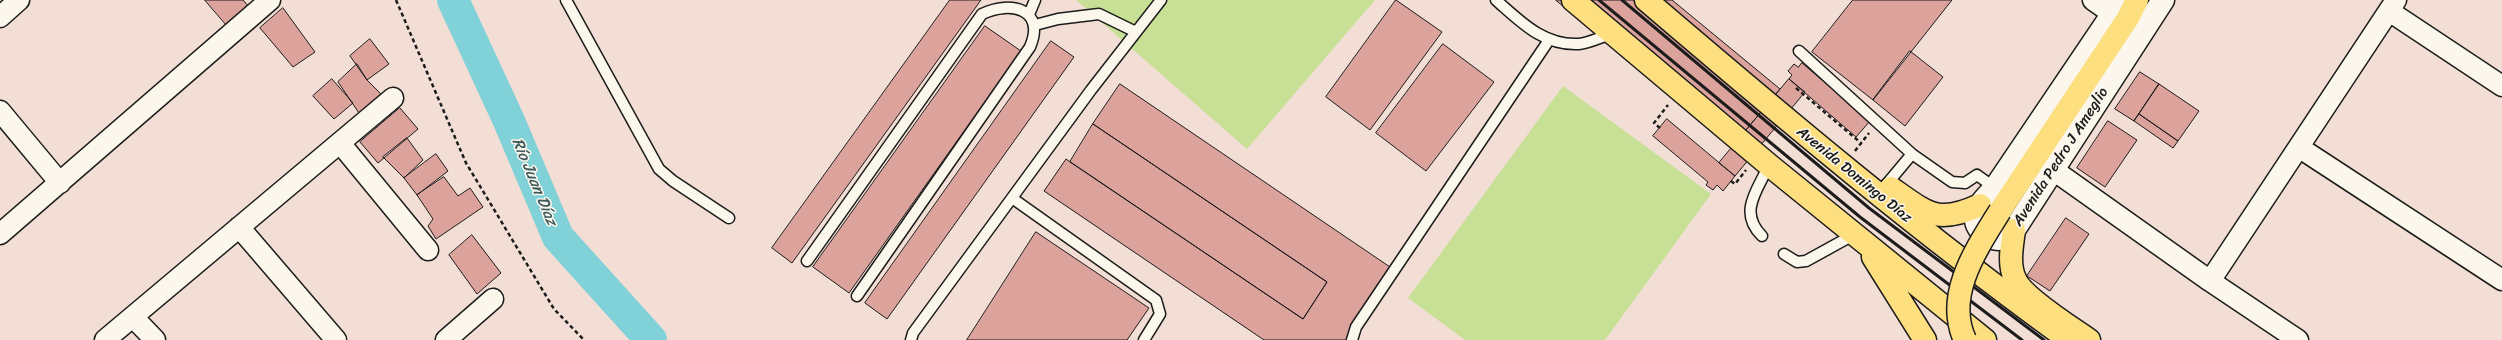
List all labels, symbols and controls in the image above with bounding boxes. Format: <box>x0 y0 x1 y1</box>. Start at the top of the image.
street label: Avenida Pedro J Ameglio <box>2009 84 2113 230</box>
street label: Avenida Domingo Díaz <box>1793 123 1915 227</box>
water label: Río Juan Díaz <box>507 135 561 229</box>

